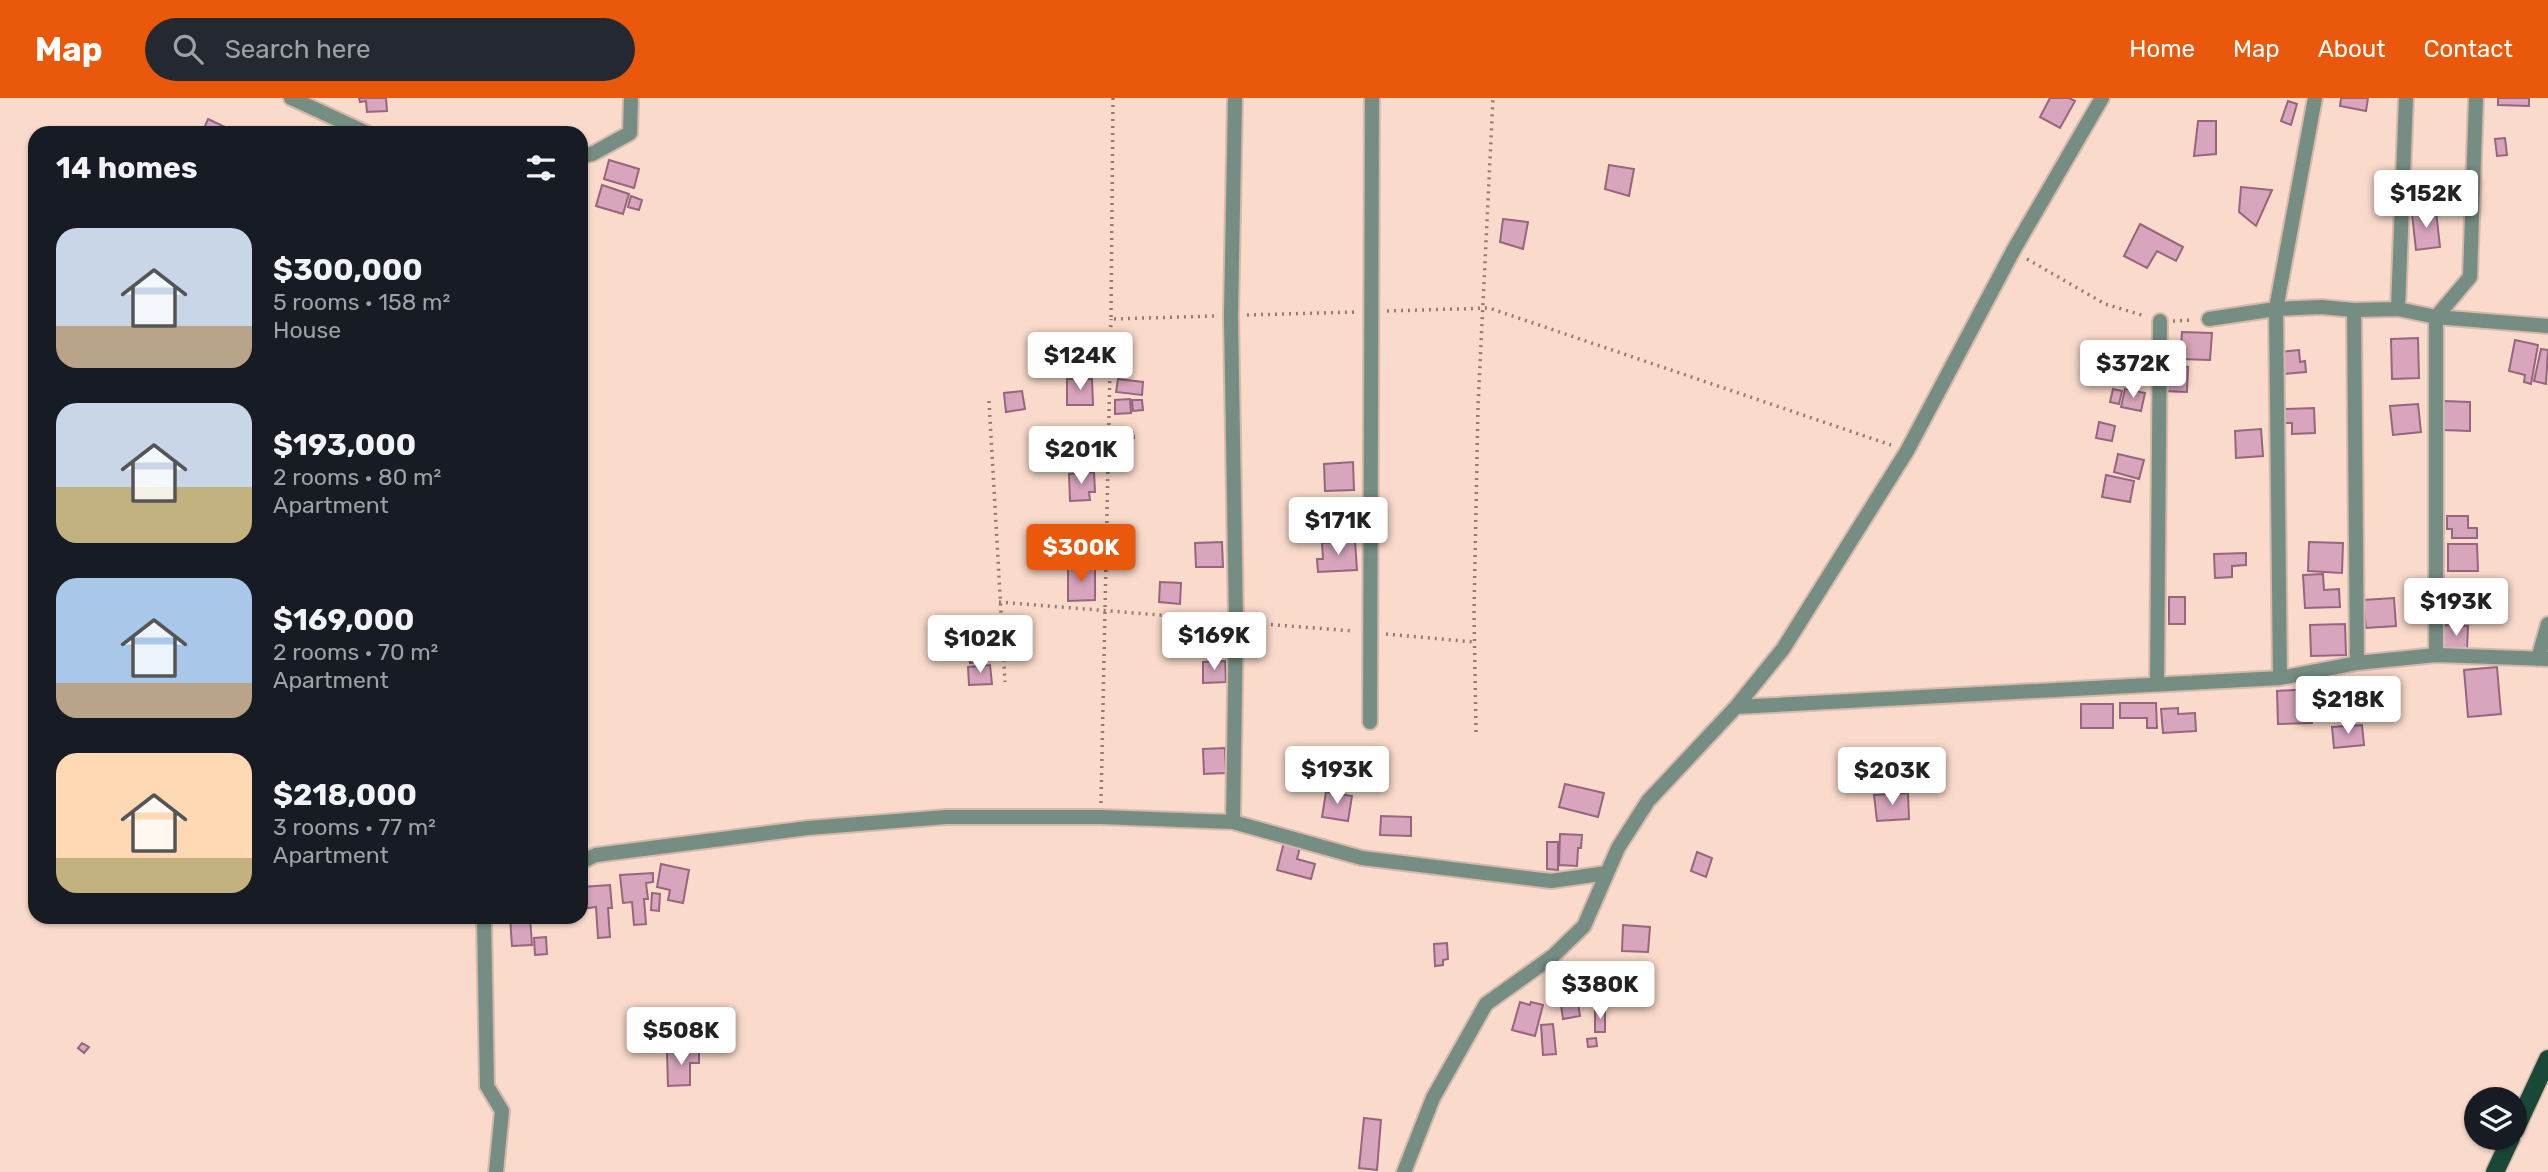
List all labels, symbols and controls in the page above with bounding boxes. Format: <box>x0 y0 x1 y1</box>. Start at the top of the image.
search box <box>145 18 635 81</box>
text: Map <box>35 30 103 69</box>
icon: search <box>169 30 207 68</box>
text: Search here <box>225 34 370 65</box>
text: Home <box>2129 35 2195 63</box>
text: Map <box>2233 35 2280 63</box>
text: About <box>2318 35 2386 63</box>
text: Contact <box>2424 35 2513 63</box>
icon: filters <box>522 149 560 187</box>
text: 14 homes <box>56 150 198 186</box>
pin: $152K <box>2377 170 2475 230</box>
text: $152K <box>2390 179 2462 207</box>
text: $300,000 <box>273 252 423 288</box>
icon: home <box>112 256 196 340</box>
text: 5 rooms · 158 m² <box>273 288 450 316</box>
text: House <box>273 316 341 344</box>
pin: $124K <box>1031 332 1129 392</box>
text: $124K <box>1044 341 1116 369</box>
pin: $372K <box>2084 341 2182 400</box>
text: $372K <box>2096 349 2170 377</box>
pin: $201K <box>1032 426 1130 486</box>
text: $193,000 <box>273 427 416 463</box>
icon: home <box>112 431 196 515</box>
text: $201K <box>1045 435 1117 463</box>
text: 2 rooms · 80 m² <box>273 463 441 491</box>
text: Apartment <box>273 491 389 519</box>
pin: $171K <box>1289 498 1387 557</box>
text: $171K <box>1305 506 1371 534</box>
pin: $300K <box>1032 524 1130 584</box>
text: $300K <box>1042 533 1120 561</box>
pin: $193K <box>2407 578 2505 638</box>
text: $193K <box>2420 587 2492 615</box>
text: $169,000 <box>273 602 415 638</box>
icon: home <box>112 606 196 690</box>
pin: $169K <box>1165 612 1263 672</box>
pin: $102K <box>931 616 1029 675</box>
text: $169K <box>1178 621 1250 649</box>
text: $102K <box>944 624 1016 652</box>
text: 2 rooms · 70 m² <box>273 638 438 666</box>
text: Apartment <box>273 666 389 694</box>
pin: $218K <box>2299 676 2397 736</box>
text: $218K <box>2312 685 2384 713</box>
pin: $193K <box>1288 746 1386 806</box>
pin: $203K <box>1843 748 1941 807</box>
text: $193K <box>1301 755 1373 783</box>
text: $203K <box>1854 756 1930 784</box>
text: $218,000 <box>273 777 417 813</box>
icon: home <box>112 781 196 865</box>
text: 3 rooms · 77 m² <box>273 813 436 841</box>
text: Apartment <box>273 841 389 869</box>
pin: $380K <box>1551 962 1649 1021</box>
text: $380K <box>1562 970 1638 998</box>
pin: $508K <box>632 1007 730 1067</box>
text: $508K <box>643 1016 719 1044</box>
map controls <box>2464 1087 2527 1150</box>
button: layers <box>2464 1087 2527 1150</box>

